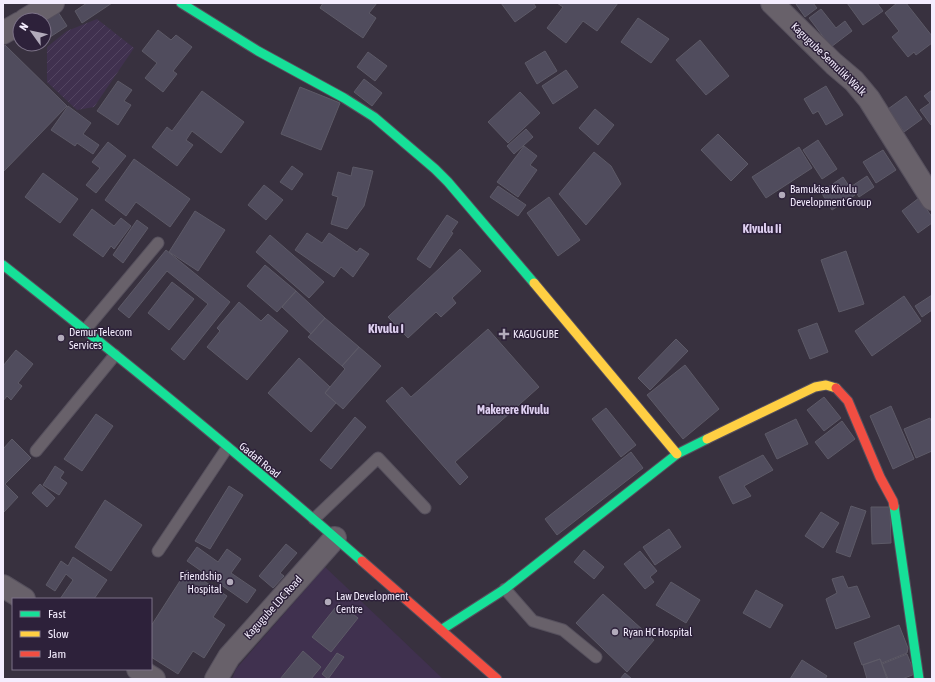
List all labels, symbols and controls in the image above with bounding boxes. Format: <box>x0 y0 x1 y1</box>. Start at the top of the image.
north arrow <box>12 12 52 52</box>
street label: Kagugube Semuliki Walk <box>789 20 869 98</box>
text: N <box>17 21 30 33</box>
place label: Bamukisa Kivulu Development Group <box>790 183 871 208</box>
marker: Bamukisa Kivulu Development Group <box>777 190 787 200</box>
district label: Kivulu Ii <box>743 221 781 236</box>
district label: Kivulu I <box>368 321 404 336</box>
place label: Demur Telecom Services <box>69 326 132 351</box>
marker: KAGUGUBE <box>498 328 510 340</box>
place label: KAGUGUBE <box>513 328 559 340</box>
marker: Demur Telecom Services <box>56 333 66 343</box>
district label: Makerere Kivulu <box>477 403 549 417</box>
street label: Gadafi Road <box>237 440 283 480</box>
place label: Friendship Hospital <box>180 570 222 595</box>
street label: Kagugube LDC Road <box>242 573 304 641</box>
marker: Friendship Hospital <box>225 577 235 587</box>
place label: Law Development Centre <box>336 590 409 615</box>
marker: Law Development Centre <box>323 597 333 607</box>
legend <box>12 598 152 670</box>
text: Fast <box>48 607 66 621</box>
place label: Ryan HC Hospital <box>623 626 692 638</box>
text: Slow <box>48 627 69 641</box>
marker: Ryan HC Hospital <box>610 627 620 637</box>
text: Jam <box>48 647 66 661</box>

